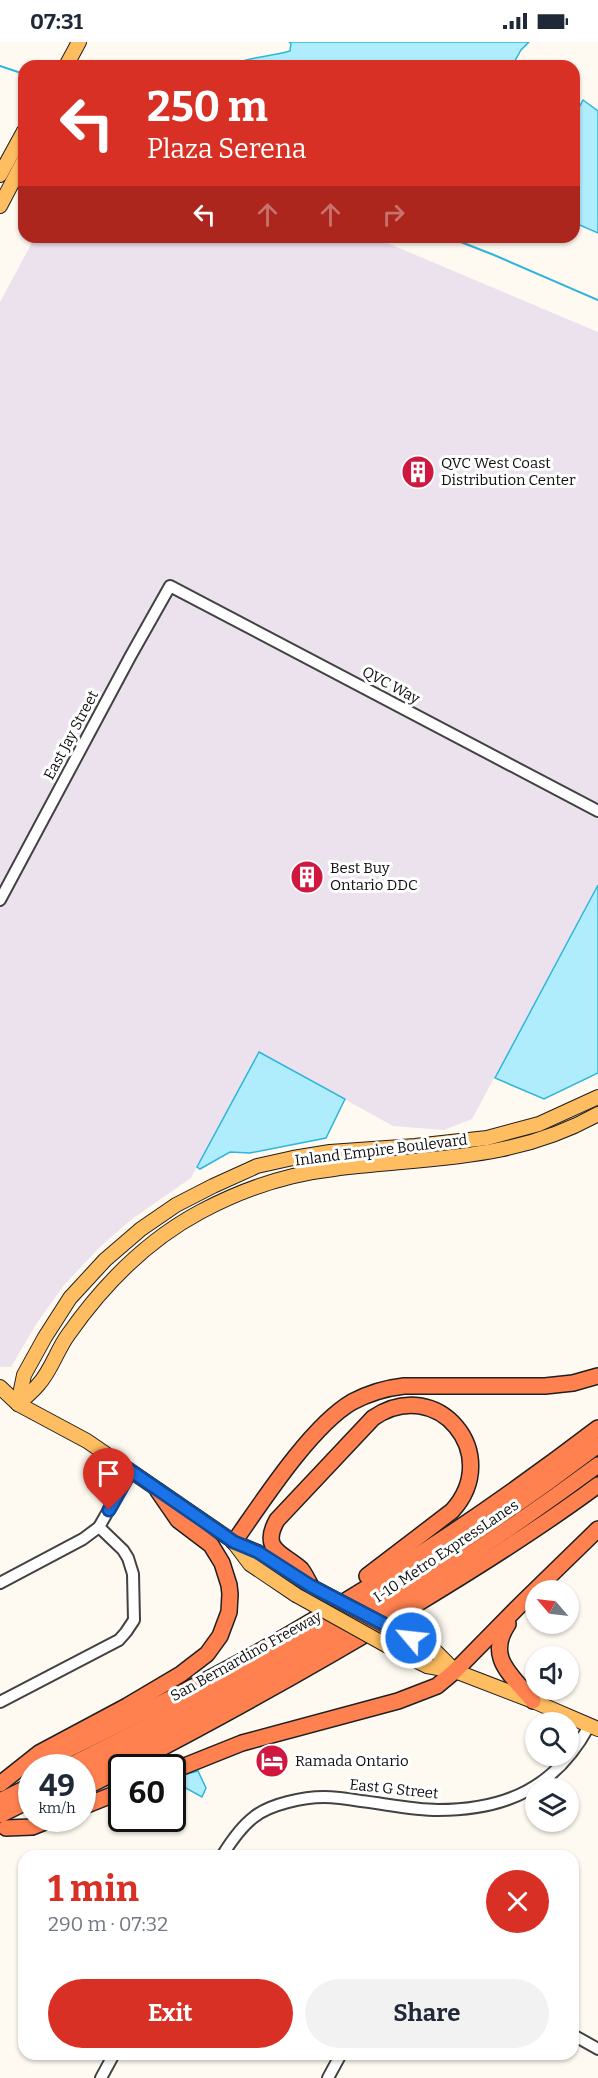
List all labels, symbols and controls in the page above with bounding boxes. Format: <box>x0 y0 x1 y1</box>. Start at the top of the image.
text: 07:31 <box>30 8 83 35</box>
text: 250 m <box>147 82 268 132</box>
icon: left <box>48 84 126 162</box>
text: Plaza Serena <box>147 133 307 165</box>
icon: left <box>188 198 221 231</box>
icon: ahead <box>251 198 284 231</box>
icon: ahead <box>314 198 347 231</box>
icon: right <box>377 198 410 231</box>
building icon: QVC West Coast Distribution Center <box>400 454 436 490</box>
place label: QVC West Coast Distribution Center <box>441 454 576 489</box>
street label: QVC Way <box>359 662 423 708</box>
street label: East Jay Street <box>40 687 102 783</box>
building icon: Best Buy Ontario DDC <box>289 859 325 895</box>
place label: Best Buy Ontario DDC <box>330 859 418 894</box>
street label: Inland Empire Boulevard <box>294 1130 468 1170</box>
pin <box>83 1448 134 1510</box>
icon: arrive <box>92 1457 125 1490</box>
street label: I-10 Metro ExpressLanes <box>370 1496 522 1606</box>
north arrow <box>525 1580 579 1634</box>
map controls <box>525 1580 579 1832</box>
position arrow <box>379 1606 443 1670</box>
street label: San Bernardino Freeway <box>167 1607 325 1705</box>
button: sound <box>525 1646 579 1700</box>
button: search <box>525 1712 579 1766</box>
hotel icon: Ramada Ontario <box>254 1743 290 1779</box>
place label: Ramada Ontario <box>295 1752 409 1770</box>
speed limit sign: 60 <box>108 1754 186 1832</box>
text: 49 <box>39 1768 75 1804</box>
street label: East G Street <box>349 1775 440 1803</box>
button: layers <box>525 1778 579 1832</box>
text: km/h <box>38 1799 76 1817</box>
text: 1 min <box>48 1867 139 1911</box>
button: close <box>486 1870 549 1933</box>
text: 290 m · 07:32 <box>48 1912 168 1936</box>
button: Exit <box>48 1979 293 2048</box>
button: Share <box>305 1979 549 2048</box>

